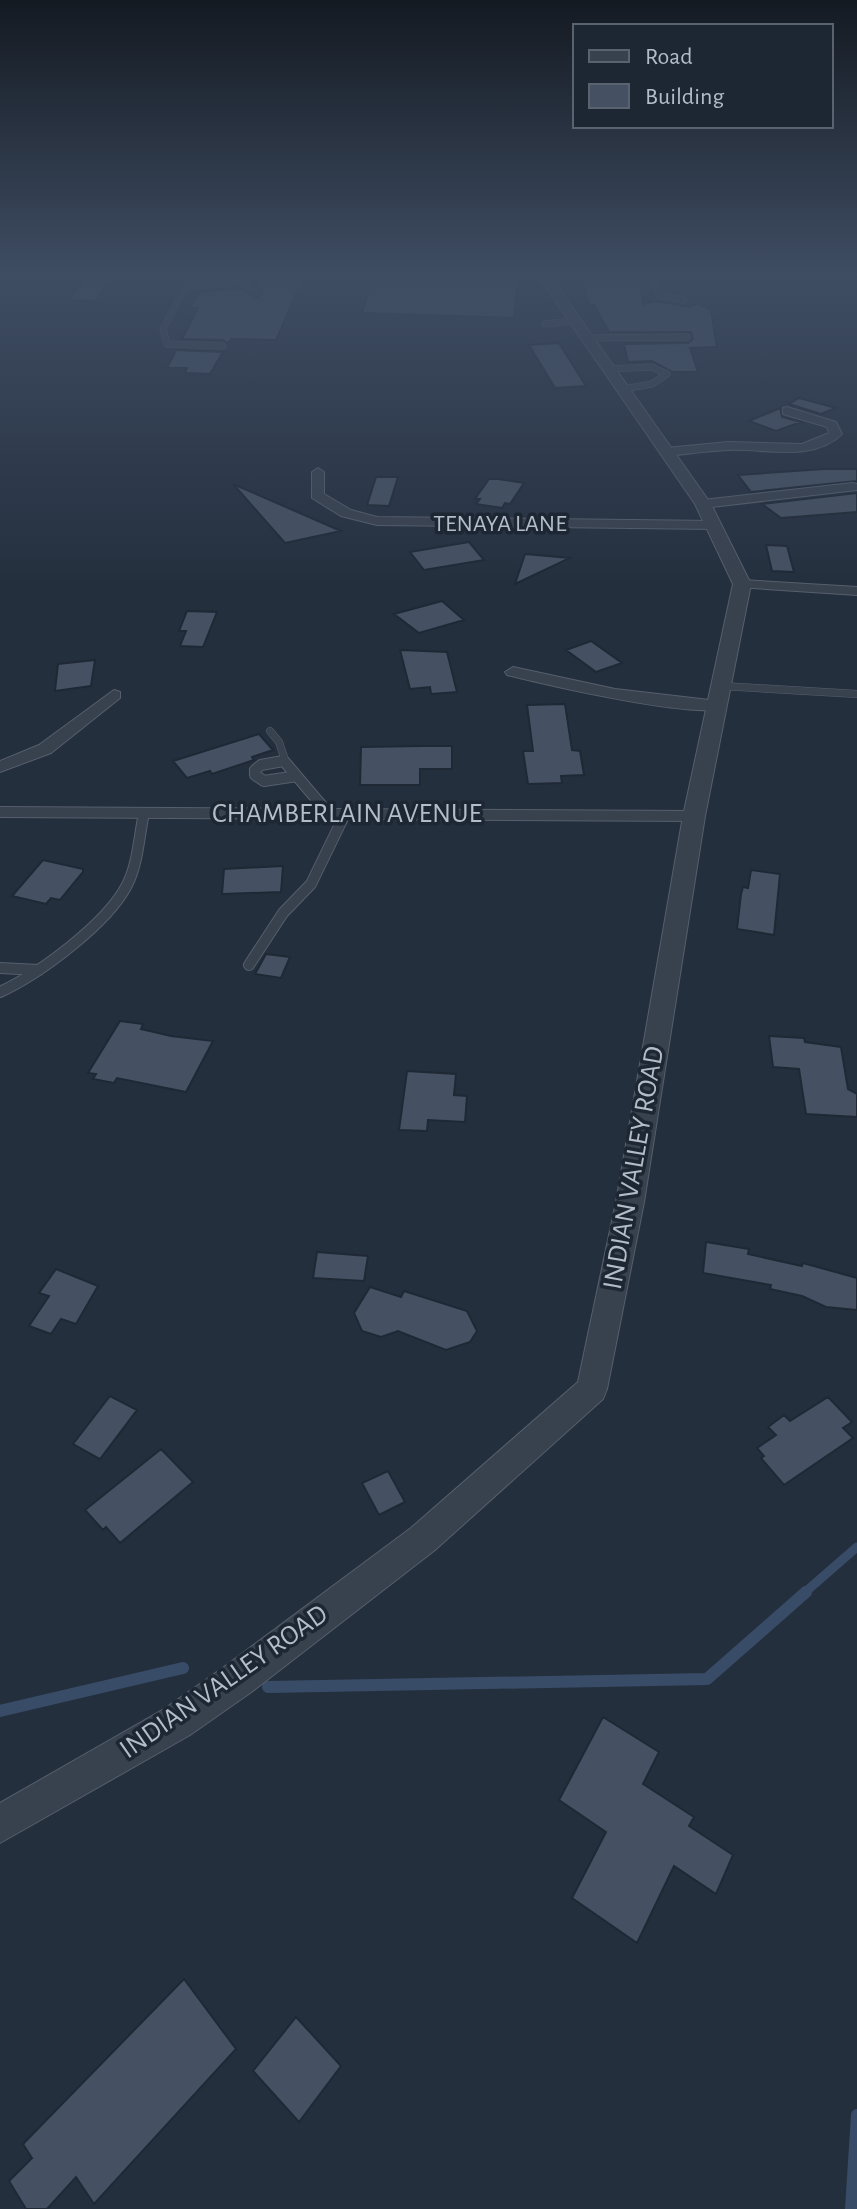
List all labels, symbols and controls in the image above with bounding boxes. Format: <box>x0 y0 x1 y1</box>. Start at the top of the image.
legend <box>573 24 833 128</box>
text: Road <box>645 45 693 69</box>
text: Building <box>645 85 724 109</box>
street label: TENAYA LANE <box>433 512 567 536</box>
street label: CHAMBERLAIN AVENUE <box>212 800 482 828</box>
street label: INDIAN VALLEY ROAD <box>599 1044 669 1292</box>
street label: INDIAN VALLEY ROAD <box>115 1600 333 1764</box>

